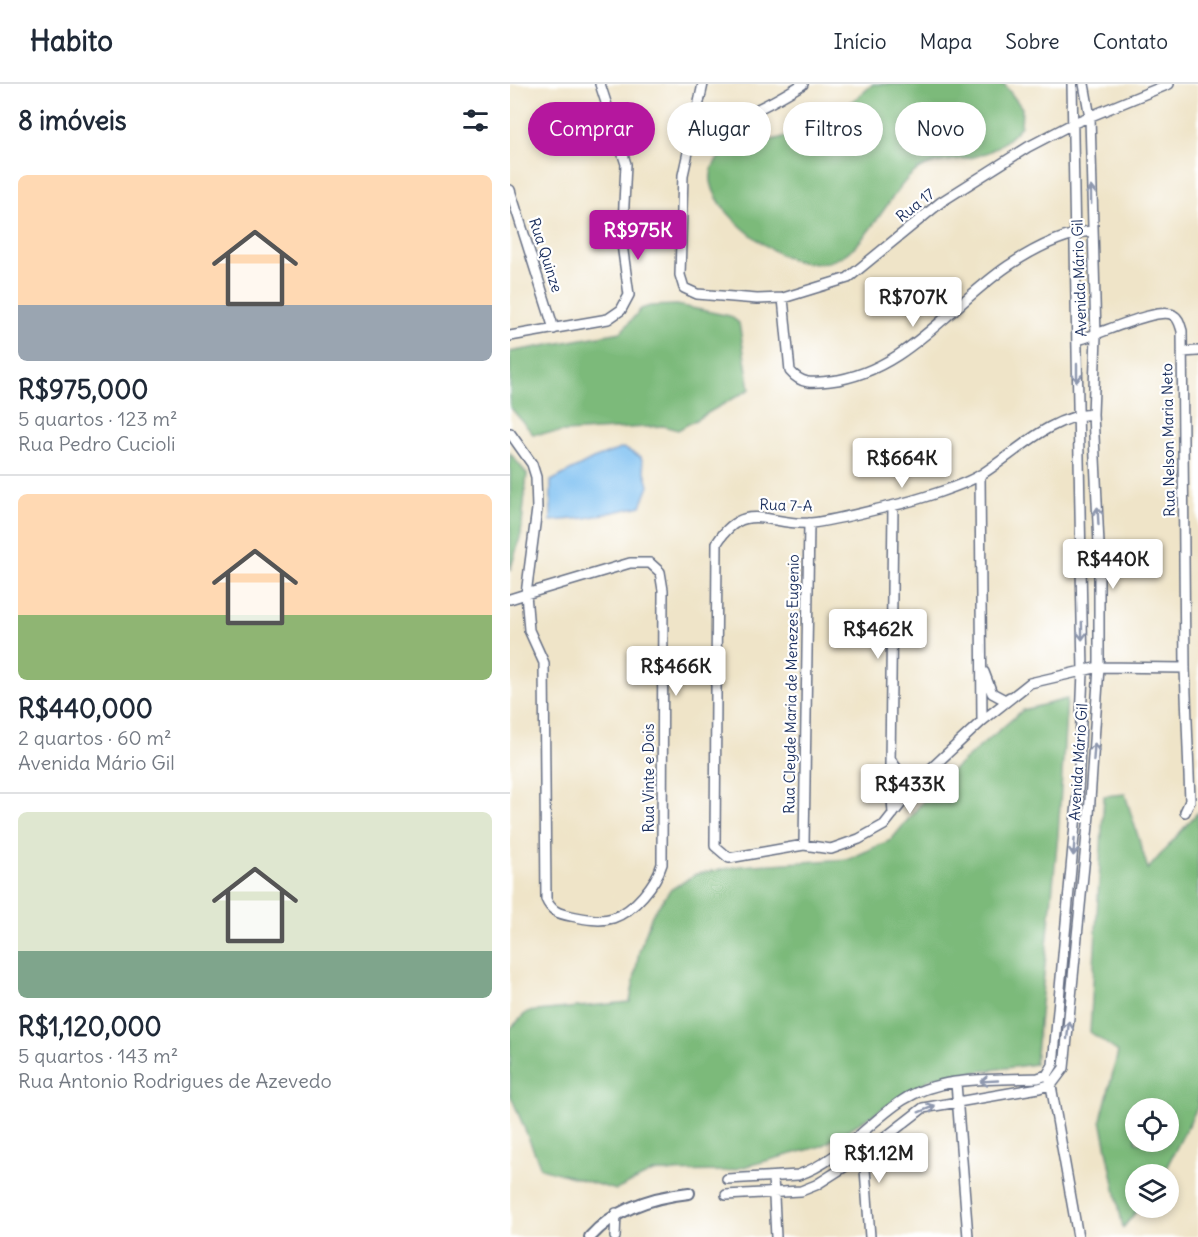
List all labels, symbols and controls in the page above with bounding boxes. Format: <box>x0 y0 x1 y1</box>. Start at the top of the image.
text: Habito <box>30 23 113 59</box>
text: Início <box>833 28 887 55</box>
text: Mapa <box>920 28 972 55</box>
text: Sobre <box>1005 28 1060 55</box>
text: Contato <box>1093 28 1168 55</box>
chip: Comprar <box>528 102 655 156</box>
chip: Alugar <box>667 102 771 156</box>
chip: Filtros <box>783 102 883 156</box>
chip: Novo <box>895 102 986 156</box>
text: 8 imóveis <box>18 104 127 137</box>
icon: filters <box>459 104 492 137</box>
street label: Rua 17 <box>892 184 938 226</box>
one-way arrow <box>1085 185 1097 205</box>
pin: R$975K <box>589 210 687 261</box>
icon: home <box>201 214 309 322</box>
street label: Rua Quinze <box>525 215 567 295</box>
text: R$975K <box>604 217 672 242</box>
street label: Avenida Mário Gil <box>1067 219 1091 337</box>
pin: R$707K <box>864 277 962 328</box>
text: R$707K <box>879 284 947 309</box>
one-way arrow <box>1071 363 1083 383</box>
street label: Rua Nelson Maria Neto <box>1157 363 1179 517</box>
text: R$975,000 <box>18 373 148 406</box>
text: 5 quartos · 123 m² <box>18 406 178 431</box>
text: Rua Pedro Cucioli <box>18 431 175 456</box>
pin: R$664K <box>853 438 951 489</box>
text: R$664K <box>867 445 937 470</box>
street label: Rua 7-A <box>759 495 813 515</box>
one-way arrow <box>1092 506 1103 526</box>
icon: home <box>201 533 309 641</box>
pin: R$440K <box>1064 539 1162 590</box>
text: R$440K <box>1077 546 1149 571</box>
street label: Rua Cleyde Maria de Menezes Eugenio <box>779 554 803 814</box>
pin: R$462K <box>829 609 927 660</box>
text: R$462K <box>843 616 913 641</box>
one-way arrow <box>1076 621 1088 641</box>
pin: R$466K <box>627 646 725 697</box>
text: R$466K <box>641 653 711 678</box>
text: R$440,000 <box>18 692 153 725</box>
street label: Avenida Mário Gil <box>1064 703 1092 821</box>
street label: Rua Vinte e Dois <box>639 723 658 833</box>
text: 2 quartos · 60 m² <box>18 725 171 750</box>
one-way arrow <box>1088 743 1099 763</box>
text: Avenida Mário Gil <box>18 750 175 775</box>
pin: R$433K <box>861 764 959 815</box>
text: R$433K <box>875 771 945 796</box>
one-way arrow <box>1068 836 1079 856</box>
icon: home <box>201 851 309 959</box>
text: R$1,120,000 <box>18 1010 162 1043</box>
one-way arrow <box>1063 1021 1074 1041</box>
text: 5 quartos · 143 m² <box>18 1043 178 1068</box>
text: Rua Antonio Rodrigues de Azevedo <box>18 1068 332 1093</box>
one-way arrow <box>980 1075 1000 1086</box>
map controls <box>1125 1098 1179 1218</box>
button: locate <box>1125 1098 1179 1152</box>
one-way arrow <box>917 1103 935 1114</box>
pin: R$1.12M <box>824 1133 934 1184</box>
text: R$1.12M <box>844 1140 914 1165</box>
button: layers <box>1125 1164 1179 1218</box>

